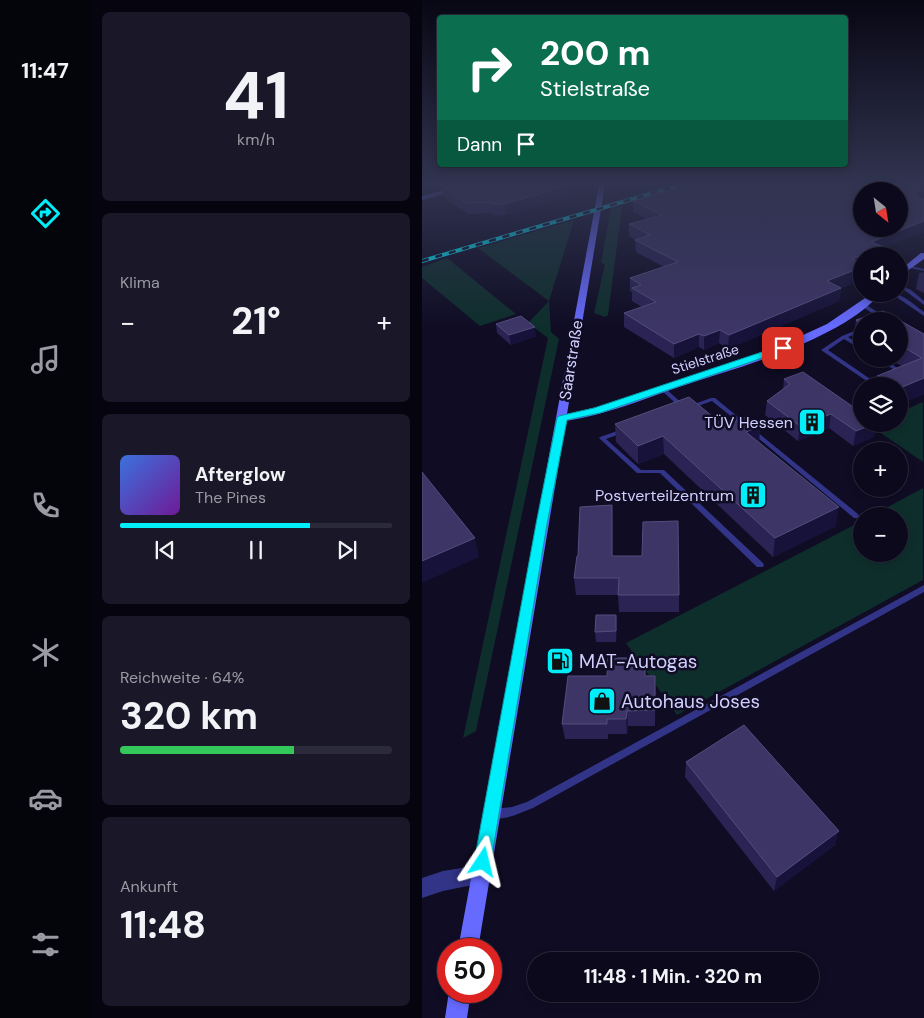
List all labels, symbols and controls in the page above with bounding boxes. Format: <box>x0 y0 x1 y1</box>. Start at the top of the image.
text: 200 m <box>540 30 651 76</box>
icon: right <box>457 35 522 100</box>
text: 41 <box>223 54 289 138</box>
text: 11:47 <box>21 56 69 85</box>
text: Stielstraße <box>540 74 650 103</box>
text: km/h <box>237 129 275 150</box>
icon: arrive <box>512 130 540 158</box>
text: Dann <box>457 132 502 157</box>
north arrow <box>853 182 908 238</box>
map controls <box>853 182 908 562</box>
icon: directions <box>28 196 63 231</box>
button: sound <box>853 247 908 302</box>
text: Klima <box>120 272 160 293</box>
text: 21° <box>231 296 281 346</box>
text: − <box>120 304 135 341</box>
text: + <box>377 304 392 341</box>
button: search <box>853 312 908 367</box>
street label: Saarstraße <box>554 319 588 401</box>
pin <box>762 327 804 369</box>
icon: arrive <box>769 334 797 362</box>
street label: Stielstraße <box>669 340 741 378</box>
icon: music <box>28 342 63 377</box>
button: layers <box>853 377 908 432</box>
building icon: TÜV Hessen <box>797 407 827 437</box>
place label: TÜV Hessen <box>704 412 793 433</box>
button: + <box>853 442 908 497</box>
text: Afterglow <box>195 462 286 487</box>
building icon: Postverteilzentrum <box>738 480 768 510</box>
place label: Postverteilzentrum <box>595 485 734 506</box>
text: The Pines <box>195 487 266 508</box>
icon: phone <box>28 488 63 523</box>
button: − <box>853 507 908 562</box>
icon: previous <box>151 536 179 564</box>
icon: pause <box>242 536 270 564</box>
icon: next <box>333 536 361 564</box>
icon: climate <box>28 635 63 670</box>
fuel station icon: MAT-Autogas <box>545 646 575 676</box>
place label: MAT-Autogas <box>579 649 697 674</box>
text: Reichweite · 64% <box>120 667 244 688</box>
shop icon: Autohaus Joses <box>587 686 617 716</box>
place label: Autohaus Joses <box>621 689 760 714</box>
text: 320 km <box>120 691 258 741</box>
icon: car <box>28 781 63 816</box>
position arrow <box>456 835 508 887</box>
text: Ankunft <box>120 876 178 897</box>
text: 11:48 <box>120 900 206 950</box>
icon: filters <box>28 927 63 962</box>
speed limit sign: 50 <box>437 938 502 1003</box>
text: 11:48 · 1 Min. · 320 m <box>584 964 762 989</box>

